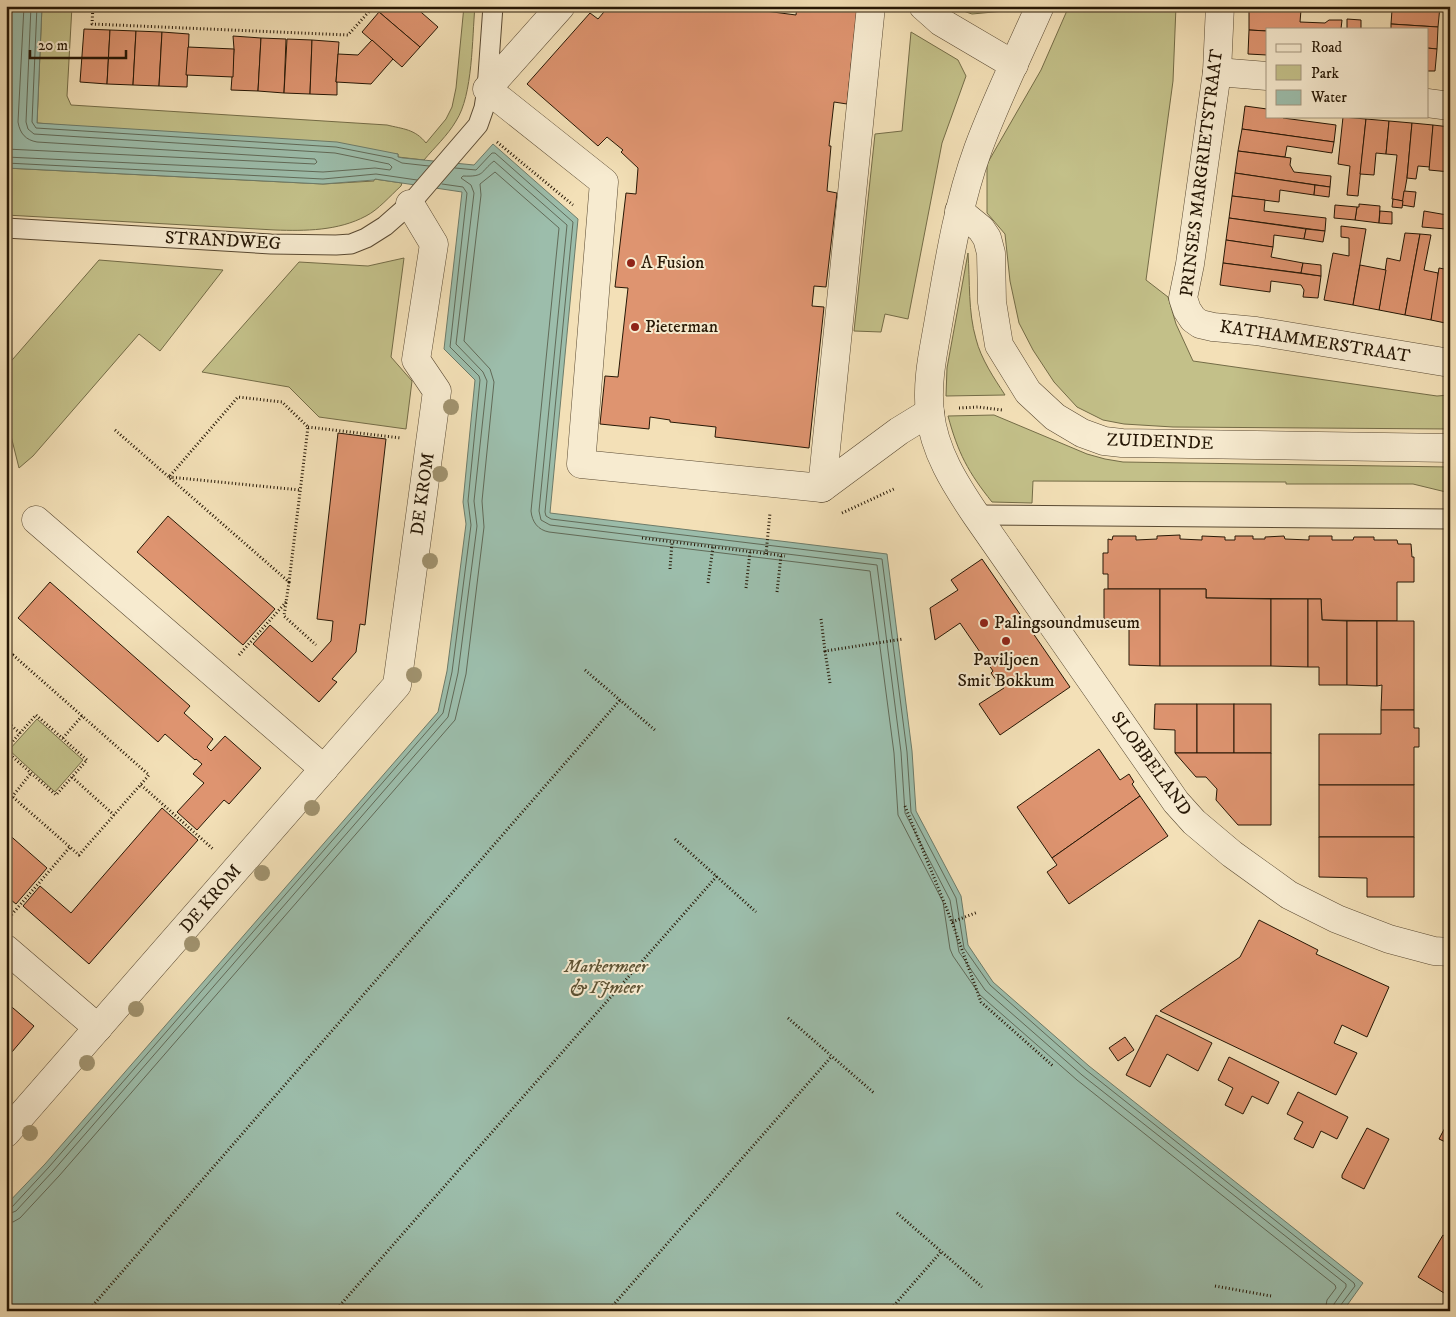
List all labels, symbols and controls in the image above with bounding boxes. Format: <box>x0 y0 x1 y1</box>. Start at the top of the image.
scale bar <box>30 28 126 60</box>
legend <box>1266 28 1428 118</box>
text: 20 m <box>38 36 68 55</box>
text: Road <box>1311 38 1343 57</box>
street label: PRINSES MARGRIETSTRAAT <box>1176 48 1228 298</box>
text: Park <box>1311 64 1340 83</box>
text: Water <box>1310 88 1347 107</box>
street label: STRANDWEG <box>164 227 282 255</box>
place label: A Fusion <box>641 252 705 274</box>
marker: A Fusion <box>625 257 637 269</box>
place label: Pieterman <box>645 316 719 338</box>
street label: KATHAMMERSTRAAT <box>1218 316 1412 368</box>
marker: Pieterman <box>629 321 641 333</box>
street label: ZUIDEINDE <box>1106 429 1214 455</box>
street label: DE KROM <box>406 451 440 537</box>
place label: Palingsoundmuseum <box>994 612 1140 634</box>
marker: Palingsoundmuseum <box>978 617 990 629</box>
marker: Paviljoen Smit Bokkum <box>1000 635 1012 647</box>
place label: Paviljoen Smit Bokkum <box>957 649 1055 692</box>
street label: SLOBBELAND <box>1106 708 1196 820</box>
street label: DE KROM <box>175 860 247 938</box>
park label: Markermeer & IJmeer <box>563 956 649 999</box>

